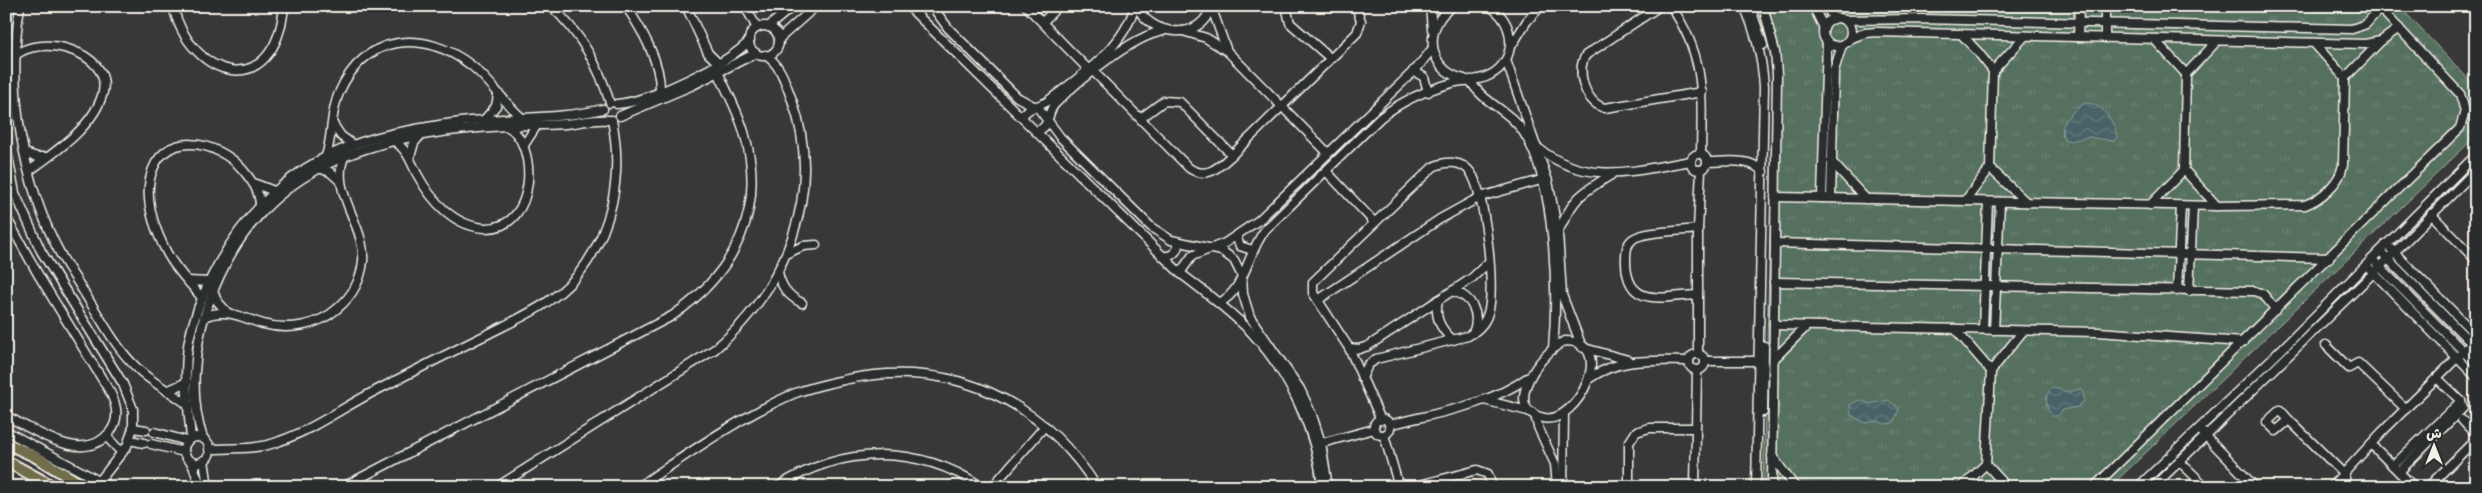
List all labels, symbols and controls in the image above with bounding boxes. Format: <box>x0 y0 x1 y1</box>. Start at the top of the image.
north arrow <box>2410 420 2460 470</box>
text: ش <box>2426 425 2442 442</box>

